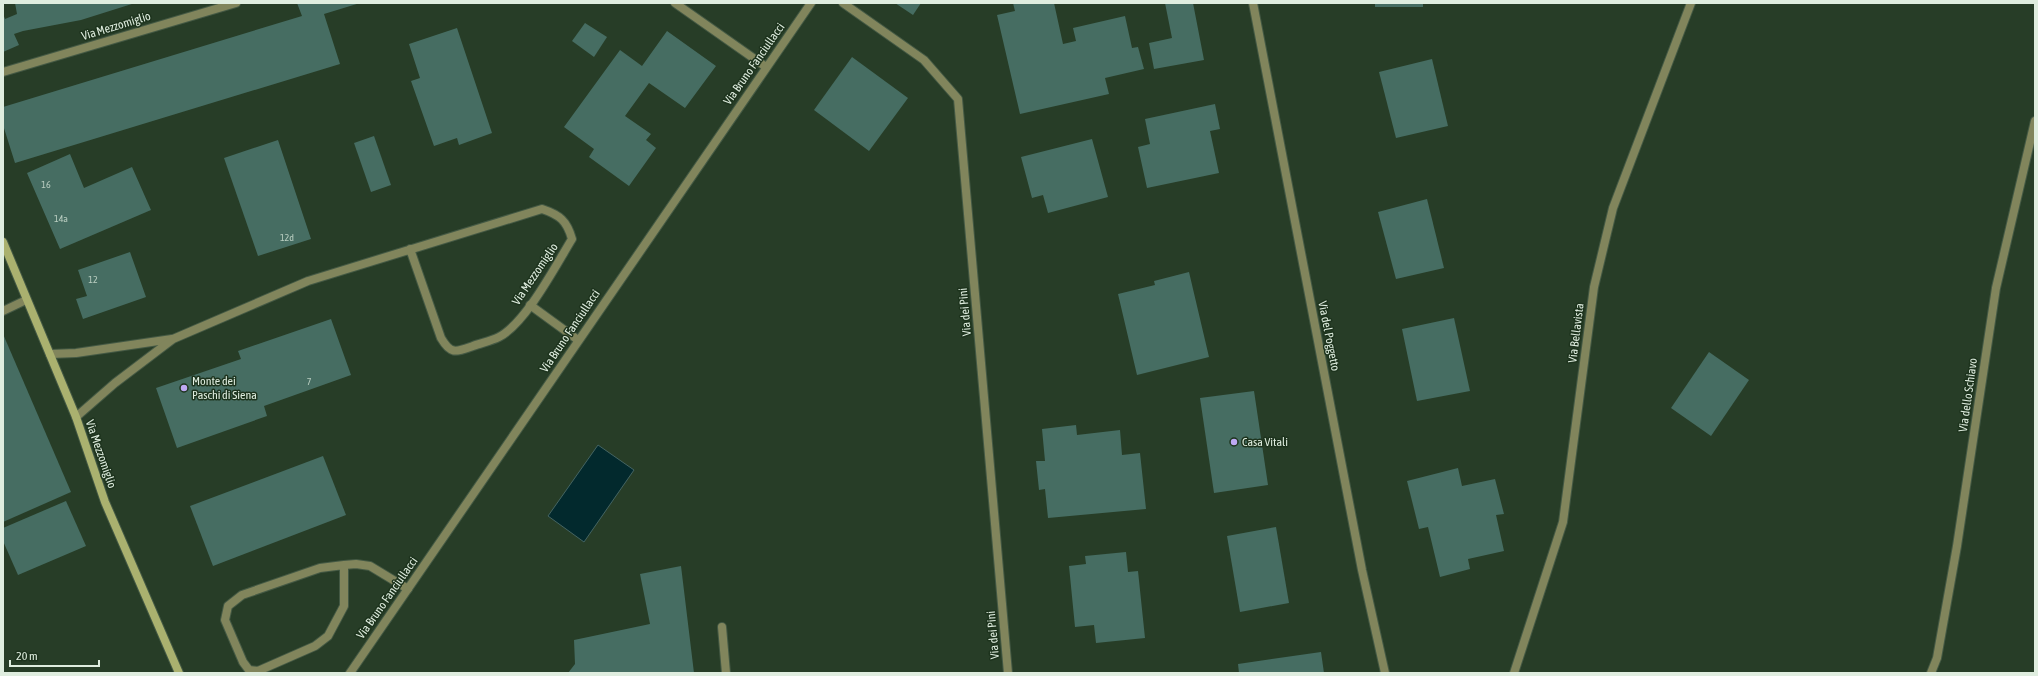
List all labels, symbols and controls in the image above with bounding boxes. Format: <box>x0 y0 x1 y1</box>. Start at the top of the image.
street label: Via Mezzomiglio <box>80 9 153 43</box>
street label: Via Bruno Fanciullacci <box>721 20 787 108</box>
house number: 16 <box>41 179 51 190</box>
house number: 14a <box>54 213 68 224</box>
house number: 12d <box>280 232 294 243</box>
street label: Via Mezzomiglio <box>509 240 561 308</box>
house number: 12 <box>88 274 98 285</box>
street label: Via Bruno Fanciullacci <box>537 287 603 375</box>
street label: Via dei Pini <box>956 287 974 337</box>
street label: Via del Poggetto <box>1315 300 1343 373</box>
street label: Via Bellavista <box>1565 302 1587 364</box>
street label: Via dello Schiavo <box>1956 357 1980 433</box>
place label: Monte dei Paschi di Siena <box>192 374 257 402</box>
house number: 7 <box>307 376 312 387</box>
marker: Monte dei Paschi di Siena <box>179 383 189 393</box>
street label: Via Mezzomiglio <box>83 418 119 490</box>
place label: Casa Vitali <box>1242 435 1288 449</box>
marker: Casa Vitali <box>1229 437 1239 447</box>
street label: Via Bruno Fanciullacci <box>354 554 420 642</box>
street label: Via dei Pini <box>984 610 1002 660</box>
scale bar <box>10 642 99 668</box>
text: 20 m <box>16 649 38 663</box>

